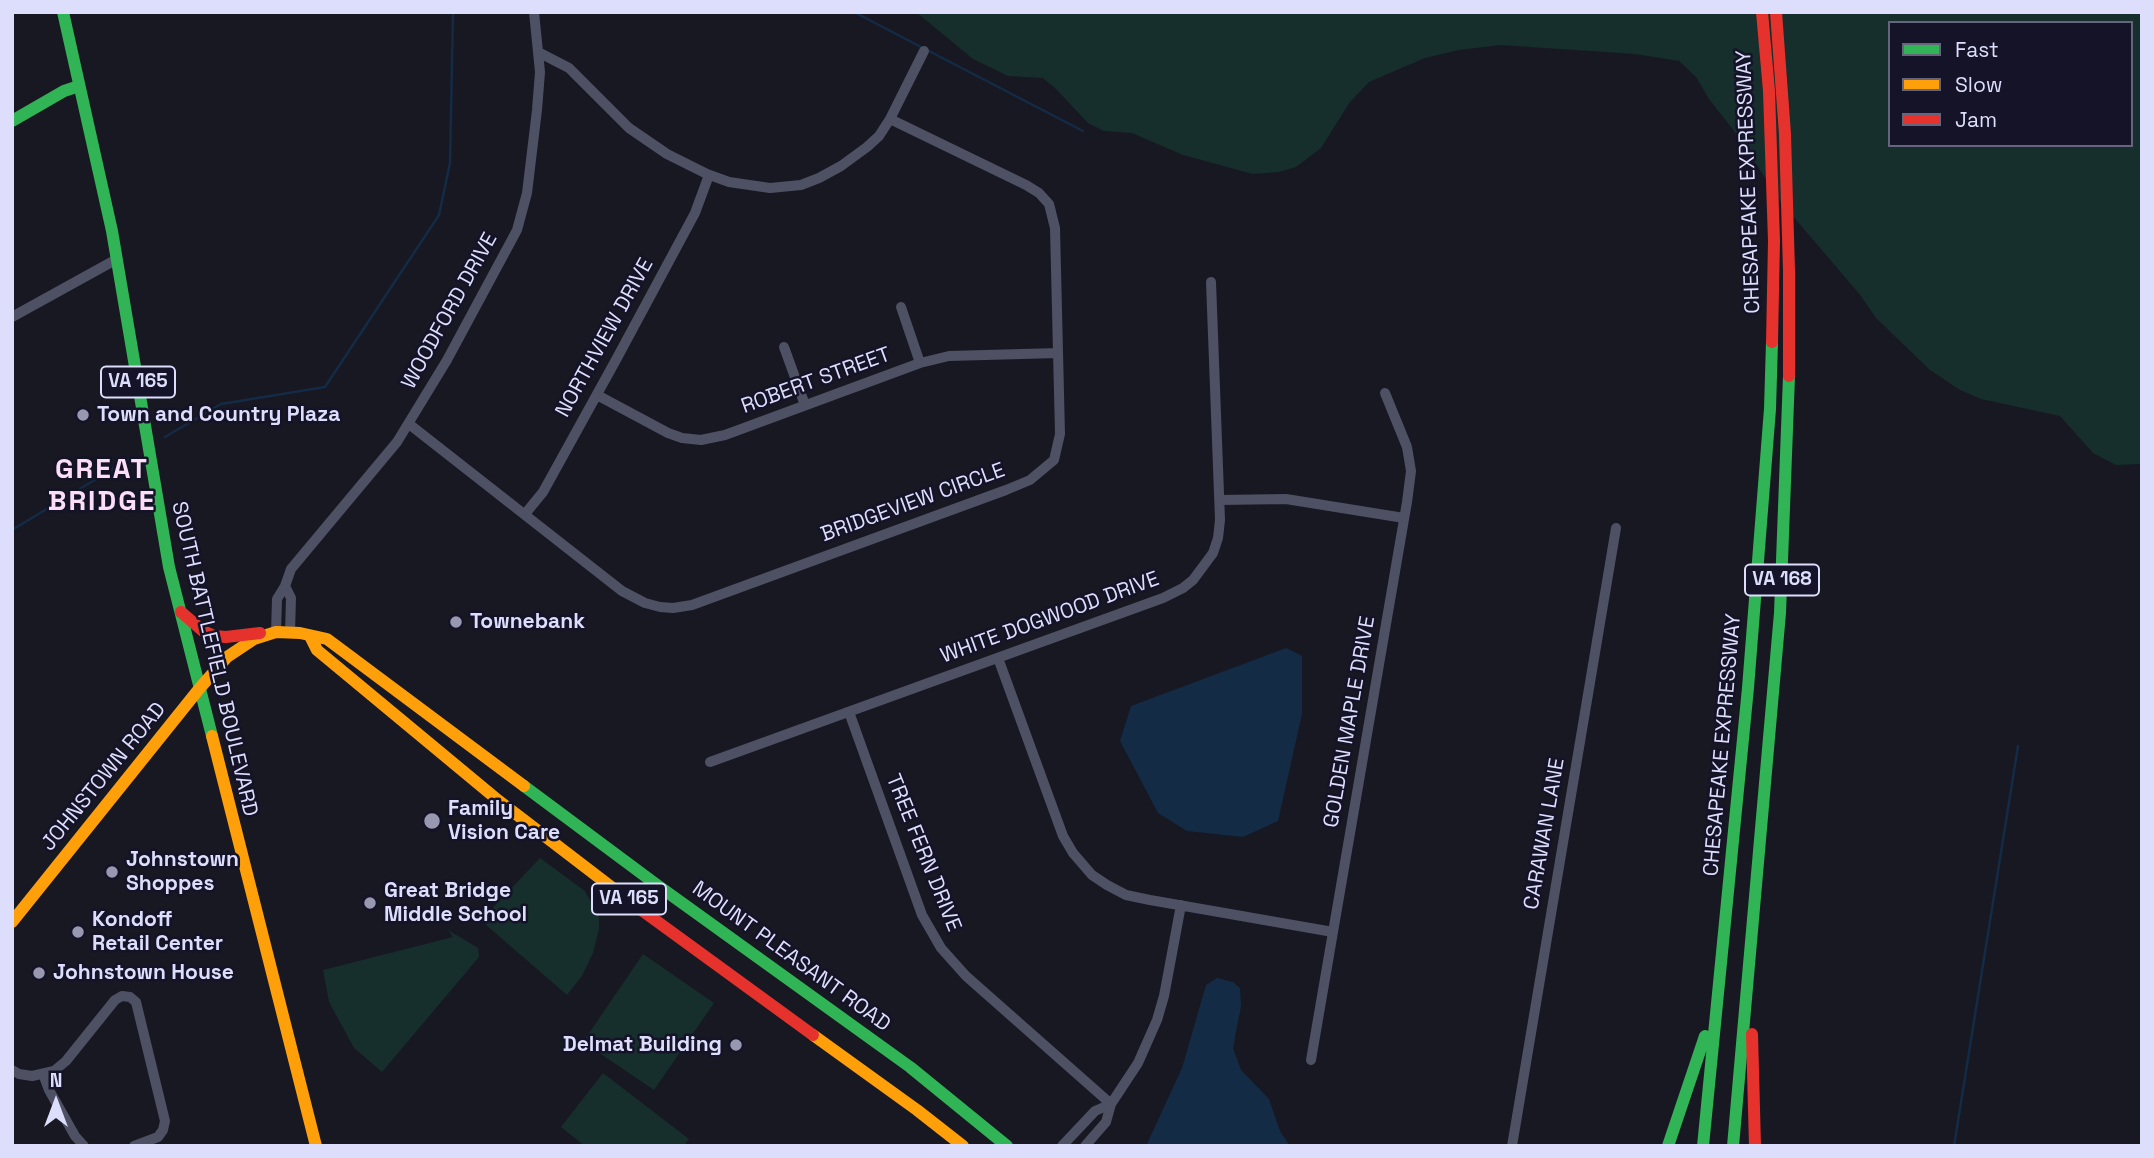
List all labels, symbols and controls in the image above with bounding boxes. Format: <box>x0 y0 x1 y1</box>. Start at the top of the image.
legend <box>1888 21 2133 147</box>
text: Fast <box>1955 36 1999 63</box>
street label: CHESAPEAKE EXPRESSWAY <box>1732 50 1766 314</box>
text: Slow <box>1955 71 2003 98</box>
text: Jam <box>1955 106 1997 133</box>
street label: WOODFORD DRIVE <box>397 229 503 393</box>
street label: NORTHVIEW DRIVE <box>551 254 659 422</box>
street label: ROBERT STREET <box>738 342 894 420</box>
road number: VA 165 <box>101 366 175 398</box>
place label: Town and Country Plaza <box>97 402 340 428</box>
marker: Town and Country Plaza <box>75 407 91 423</box>
district label: GREAT BRIDGE <box>49 453 155 519</box>
street label: BRIDGEVIEW CIRCLE <box>817 458 1009 548</box>
street label: SOUTH BATTLEFIELD BOULEVARD <box>165 499 263 819</box>
road number: VA 168 <box>1745 565 1819 596</box>
street label: WHITE DOGWOOD DRIVE <box>937 567 1163 669</box>
place label: Townebank <box>470 609 585 635</box>
street label: CHESAPEAKE EXPRESSWAY <box>1699 613 1747 877</box>
marker: Townebank <box>448 614 464 630</box>
street label: GOLDEN MAPLE DRIVE <box>1319 614 1381 830</box>
street label: JOHNSTOWN ROAD <box>36 698 172 856</box>
street label: CARAWAN LANE <box>1519 756 1571 912</box>
street label: TREE FERN DRIVE <box>880 771 966 935</box>
place label: Family Vision Care <box>448 796 560 846</box>
marker: Family Vision Care <box>422 811 442 831</box>
place label: Johnstown Shoppes <box>126 847 239 897</box>
marker: Johnstown Shoppes <box>104 864 120 880</box>
street label: MOUNT PLEASANT ROAD <box>687 877 895 1037</box>
place label: Great Bridge Middle School <box>384 878 527 928</box>
road number: VA 165 <box>592 884 666 914</box>
marker: Great Bridge Middle School <box>362 895 378 911</box>
place label: Kondoff Retail Center <box>92 907 223 957</box>
marker: Kondoff Retail Center <box>70 924 86 940</box>
place label: Johnstown House <box>53 960 234 986</box>
marker: Johnstown House <box>31 965 47 981</box>
place label: Delmat Building <box>563 1032 722 1058</box>
marker: Delmat Building <box>728 1037 744 1053</box>
north arrow <box>21 1067 91 1137</box>
text: N <box>50 1068 62 1093</box>

